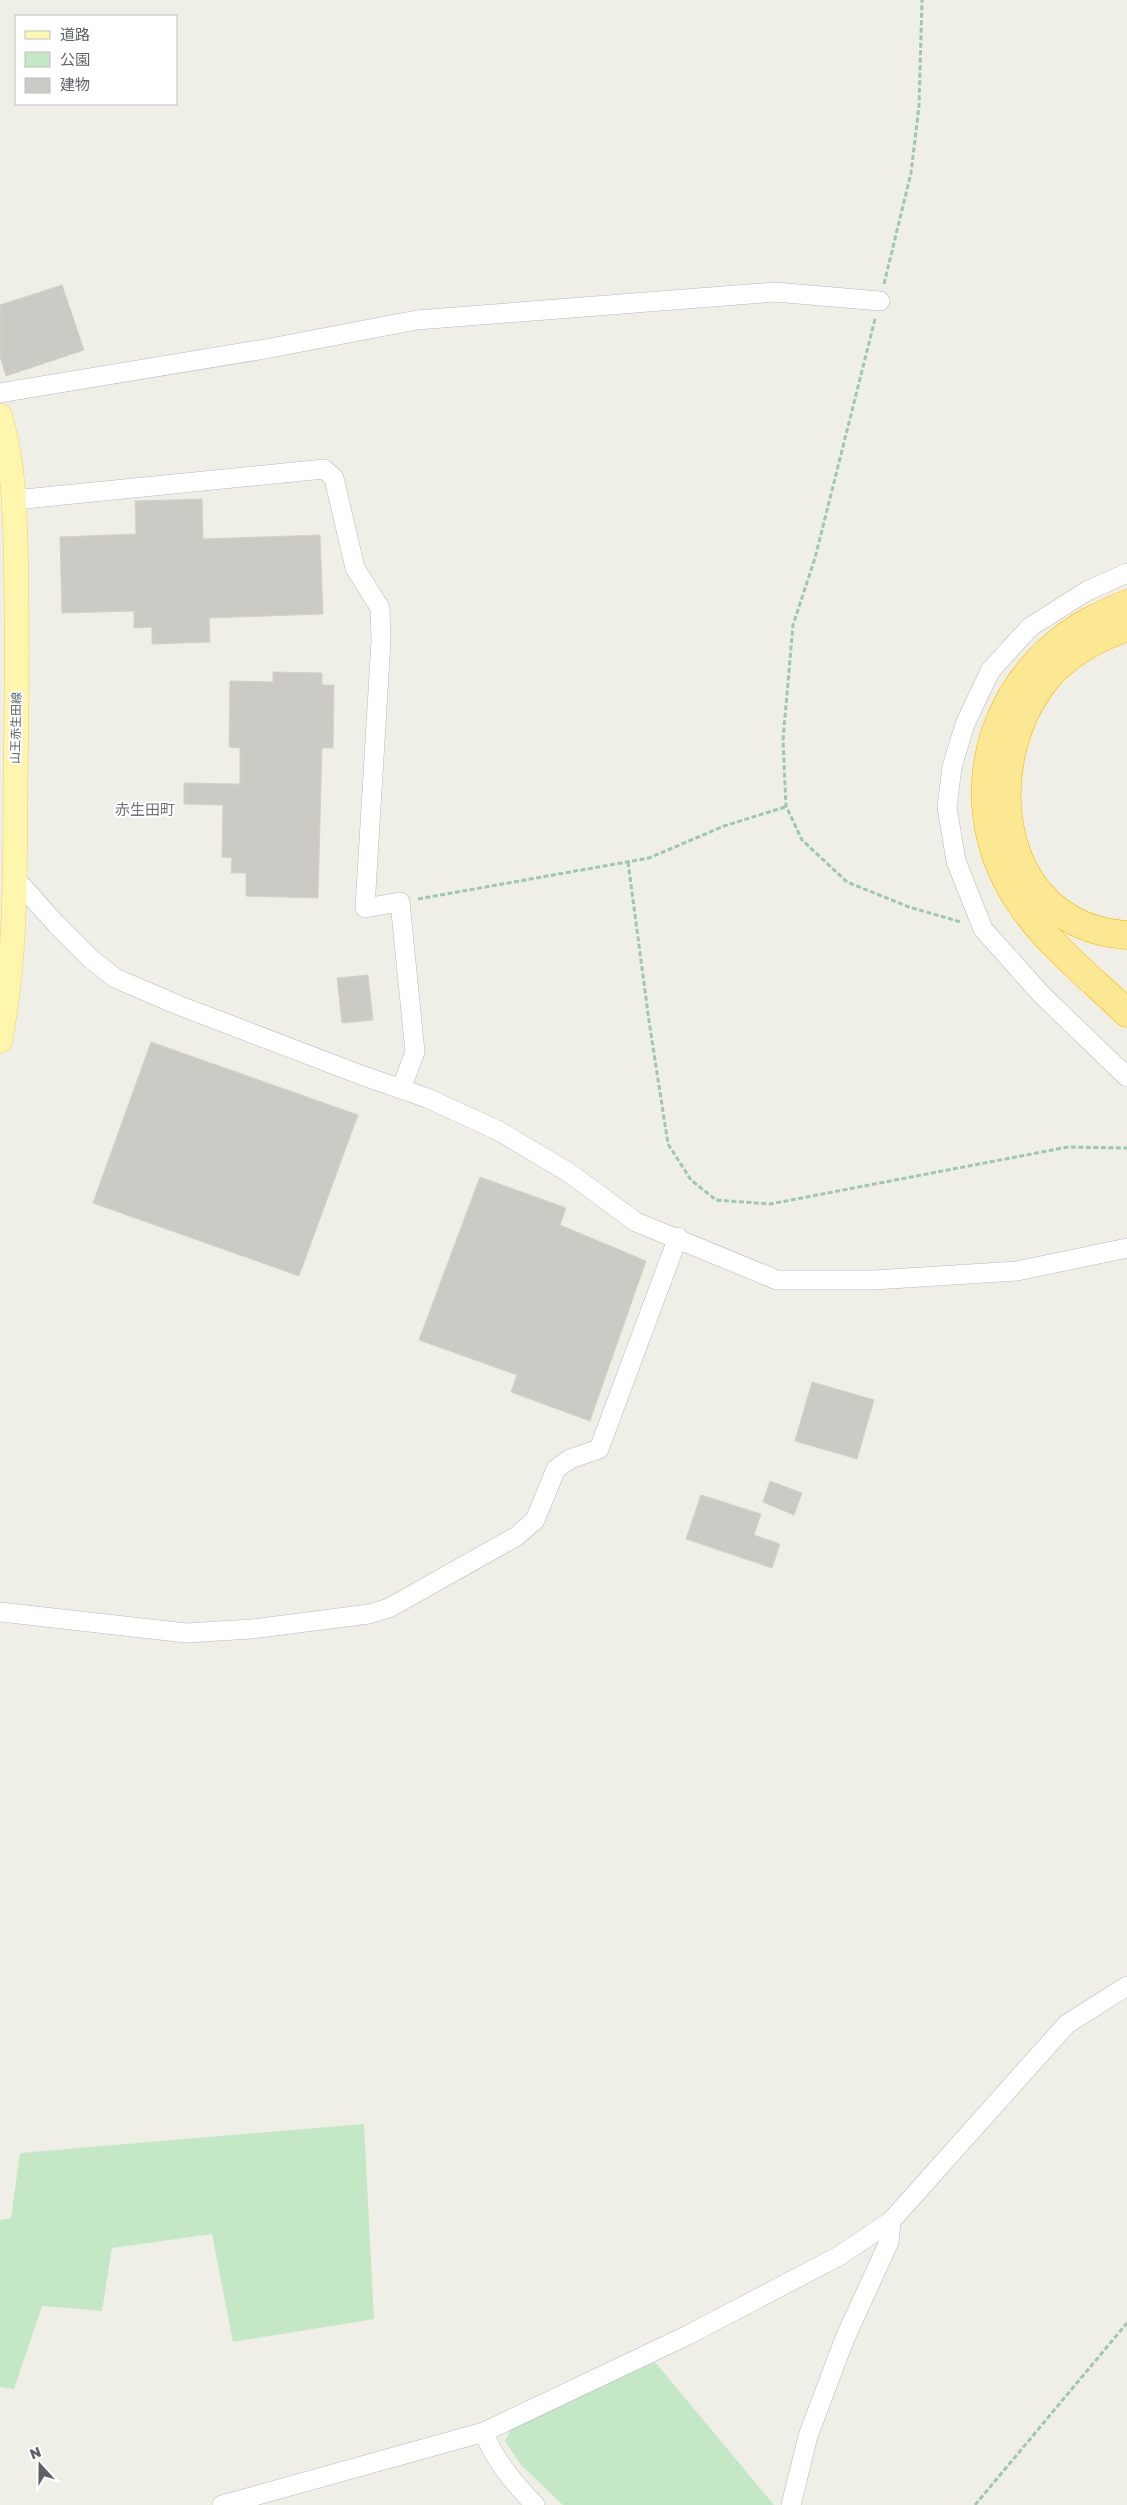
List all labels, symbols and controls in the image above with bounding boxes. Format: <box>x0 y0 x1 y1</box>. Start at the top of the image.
legend <box>15 15 178 105</box>
text: 道路 <box>60 25 90 43</box>
text: 公園 <box>60 50 90 68</box>
text: 建物 <box>60 75 90 93</box>
street label: 山王赤生田線 <box>7 692 24 764</box>
district label: 赤生田町 <box>115 800 175 818</box>
north arrow <box>15 2440 65 2490</box>
text: N <box>27 2443 43 2462</box>

